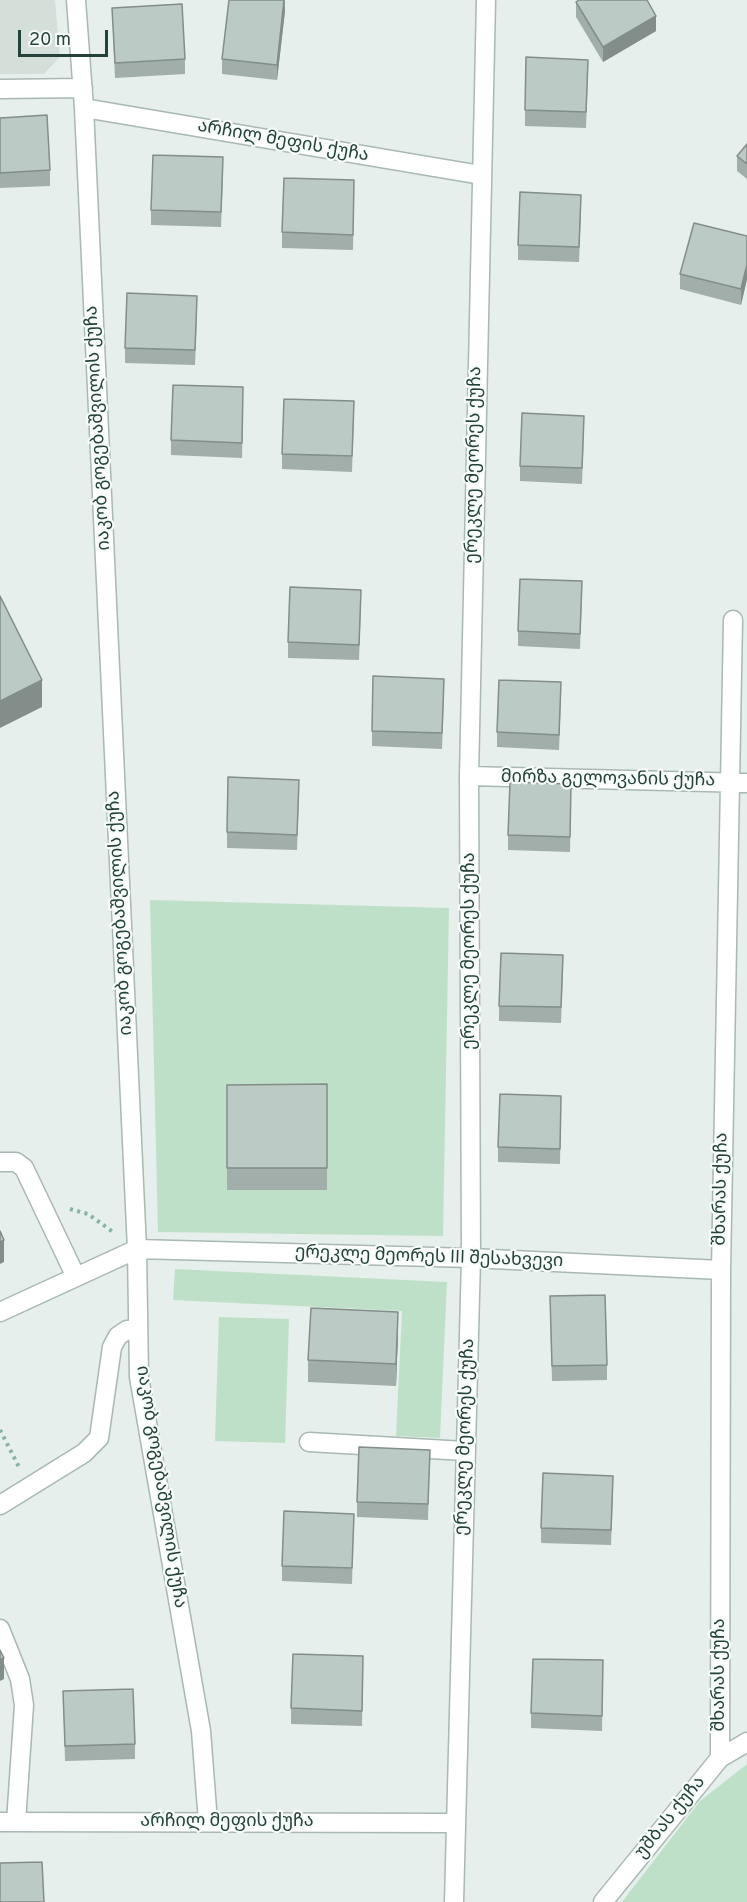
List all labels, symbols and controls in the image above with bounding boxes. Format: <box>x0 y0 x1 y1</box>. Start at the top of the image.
scale bar <box>21 18 111 56</box>
text: 20 m <box>29 29 71 52</box>
street label: არჩილ მეფის ქუჩა <box>196 116 370 168</box>
street label: იაკობ გოგებაშვილის ქუჩა <box>82 305 116 551</box>
street label: ერეკლე მეორეს ქუჩა <box>462 366 488 564</box>
street label: მირზა გელოვანის ქუჩა <box>501 767 715 793</box>
street label: იაკობ გოგებაშვილის ქუჩა <box>104 790 138 1036</box>
street label: ერეკლე მეორეს ქუჩა <box>459 852 481 1050</box>
street label: შხარას ქუჩა <box>710 1132 734 1246</box>
street label: ერეკლე მეორეს III შესახვევი <box>294 1243 564 1273</box>
street label: ერეკლე მეორეს ქუჩა <box>452 1338 480 1536</box>
street label: იაკობ გოგებაშვილის ქუჩა <box>130 1364 190 1610</box>
street label: შხარას ქუჩა <box>709 1618 731 1732</box>
street label: უშბას ქუჩა <box>631 1772 711 1864</box>
street label: არჩილ მეფის ქუჩა <box>140 1811 314 1833</box>

